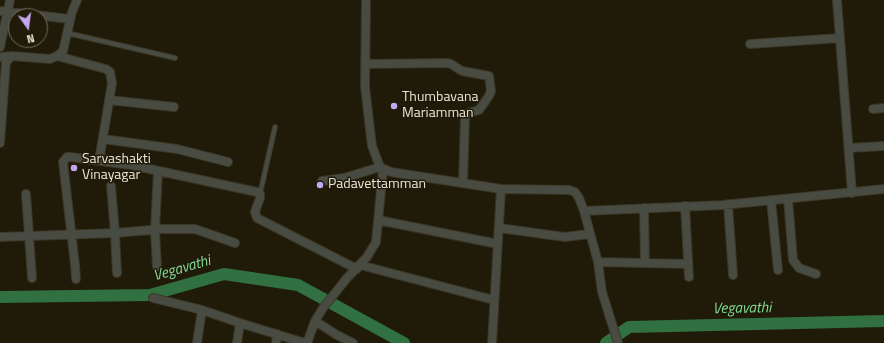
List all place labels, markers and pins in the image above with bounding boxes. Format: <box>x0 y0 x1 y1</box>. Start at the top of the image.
place label: Thumbavana Mariamman <box>402 90 478 122</box>
marker: Thumbavana Mariamman <box>389 101 399 111</box>
place label: Sarvashakti Vinayagar <box>82 152 151 184</box>
marker: Sarvashakti Vinayagar <box>69 163 79 173</box>
place label: Padavettamman <box>328 177 426 193</box>
marker: Padavettamman <box>315 180 325 190</box>

